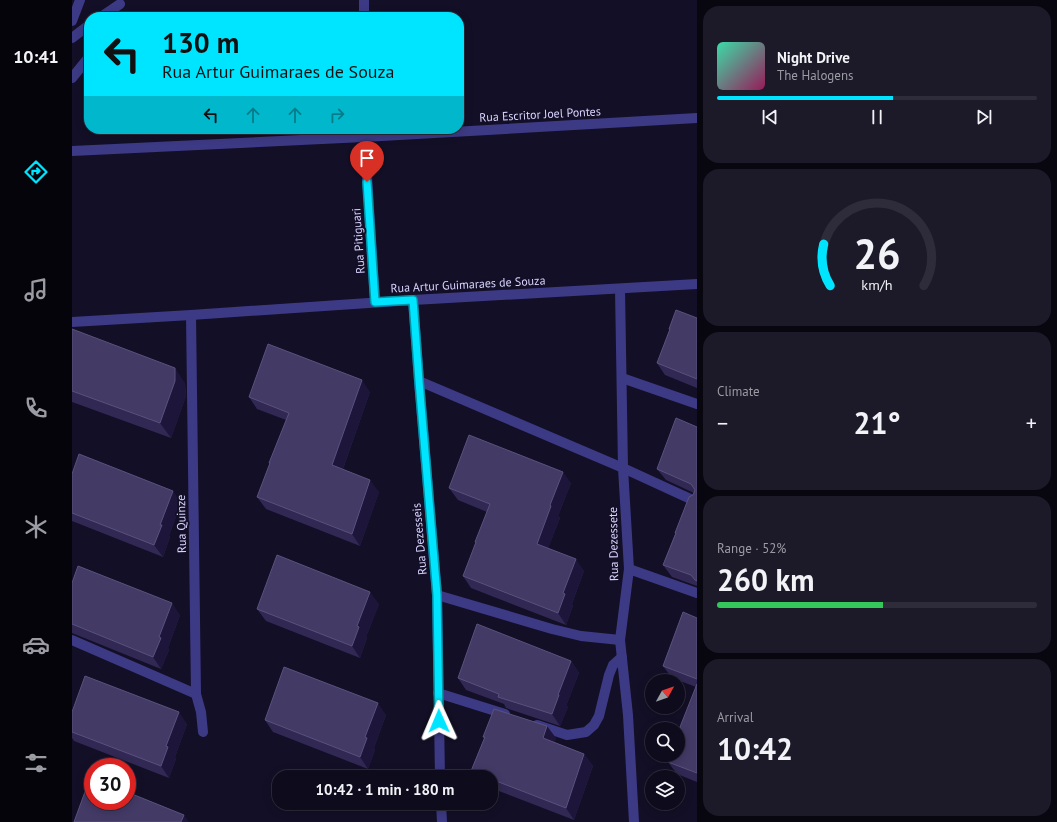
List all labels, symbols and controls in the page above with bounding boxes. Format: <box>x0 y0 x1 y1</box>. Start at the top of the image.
text: 130 m <box>162 24 239 61</box>
icon: left <box>96 28 148 80</box>
text: 10:41 <box>13 45 59 68</box>
text: Night Drive <box>777 48 850 67</box>
text: Rua Artur Guimaraes de Souza <box>162 60 395 83</box>
text: The Halogens <box>777 67 854 84</box>
street label: Rua Escritor Joel Pontes <box>479 103 601 125</box>
icon: left <box>200 104 222 126</box>
icon: ahead <box>242 104 264 126</box>
icon: ahead <box>284 104 306 126</box>
icon: right <box>326 104 348 126</box>
icon: previous <box>759 106 781 128</box>
icon: pause <box>866 106 888 128</box>
icon: next <box>973 106 995 128</box>
pin <box>350 141 384 182</box>
icon: arrive <box>356 147 378 169</box>
icon: directions <box>22 158 50 186</box>
street label: Rua Pitiguari <box>348 208 368 274</box>
text: 26 <box>853 227 901 280</box>
street label: Rua Artur Guimaraes de Souza <box>390 272 546 296</box>
text: km/h <box>861 274 893 293</box>
icon: music <box>22 276 50 304</box>
text: Climate <box>717 383 760 400</box>
icon: phone <box>22 394 50 422</box>
text: 21° <box>853 403 901 442</box>
text: − <box>717 409 728 437</box>
text: + <box>1026 409 1037 437</box>
street label: Rua Quinze <box>173 495 189 553</box>
street label: Rua Dezesseis <box>408 502 430 576</box>
street label: Rua Dezessete <box>605 507 621 581</box>
icon: climate <box>22 513 50 541</box>
text: Range · 52% <box>717 540 786 557</box>
text: 260 km <box>717 560 815 599</box>
icon: car <box>22 631 50 659</box>
north arrow <box>645 674 685 714</box>
map controls <box>645 674 685 810</box>
position arrow <box>418 700 460 742</box>
text: Arrival <box>717 709 753 726</box>
button: search <box>645 722 685 762</box>
text: 10:42 <box>717 729 793 768</box>
icon: filters <box>22 749 50 777</box>
speed limit sign: 30 <box>84 758 136 810</box>
button: layers <box>645 770 685 810</box>
text: 10:42 · 1 min · 180 m <box>316 780 454 799</box>

